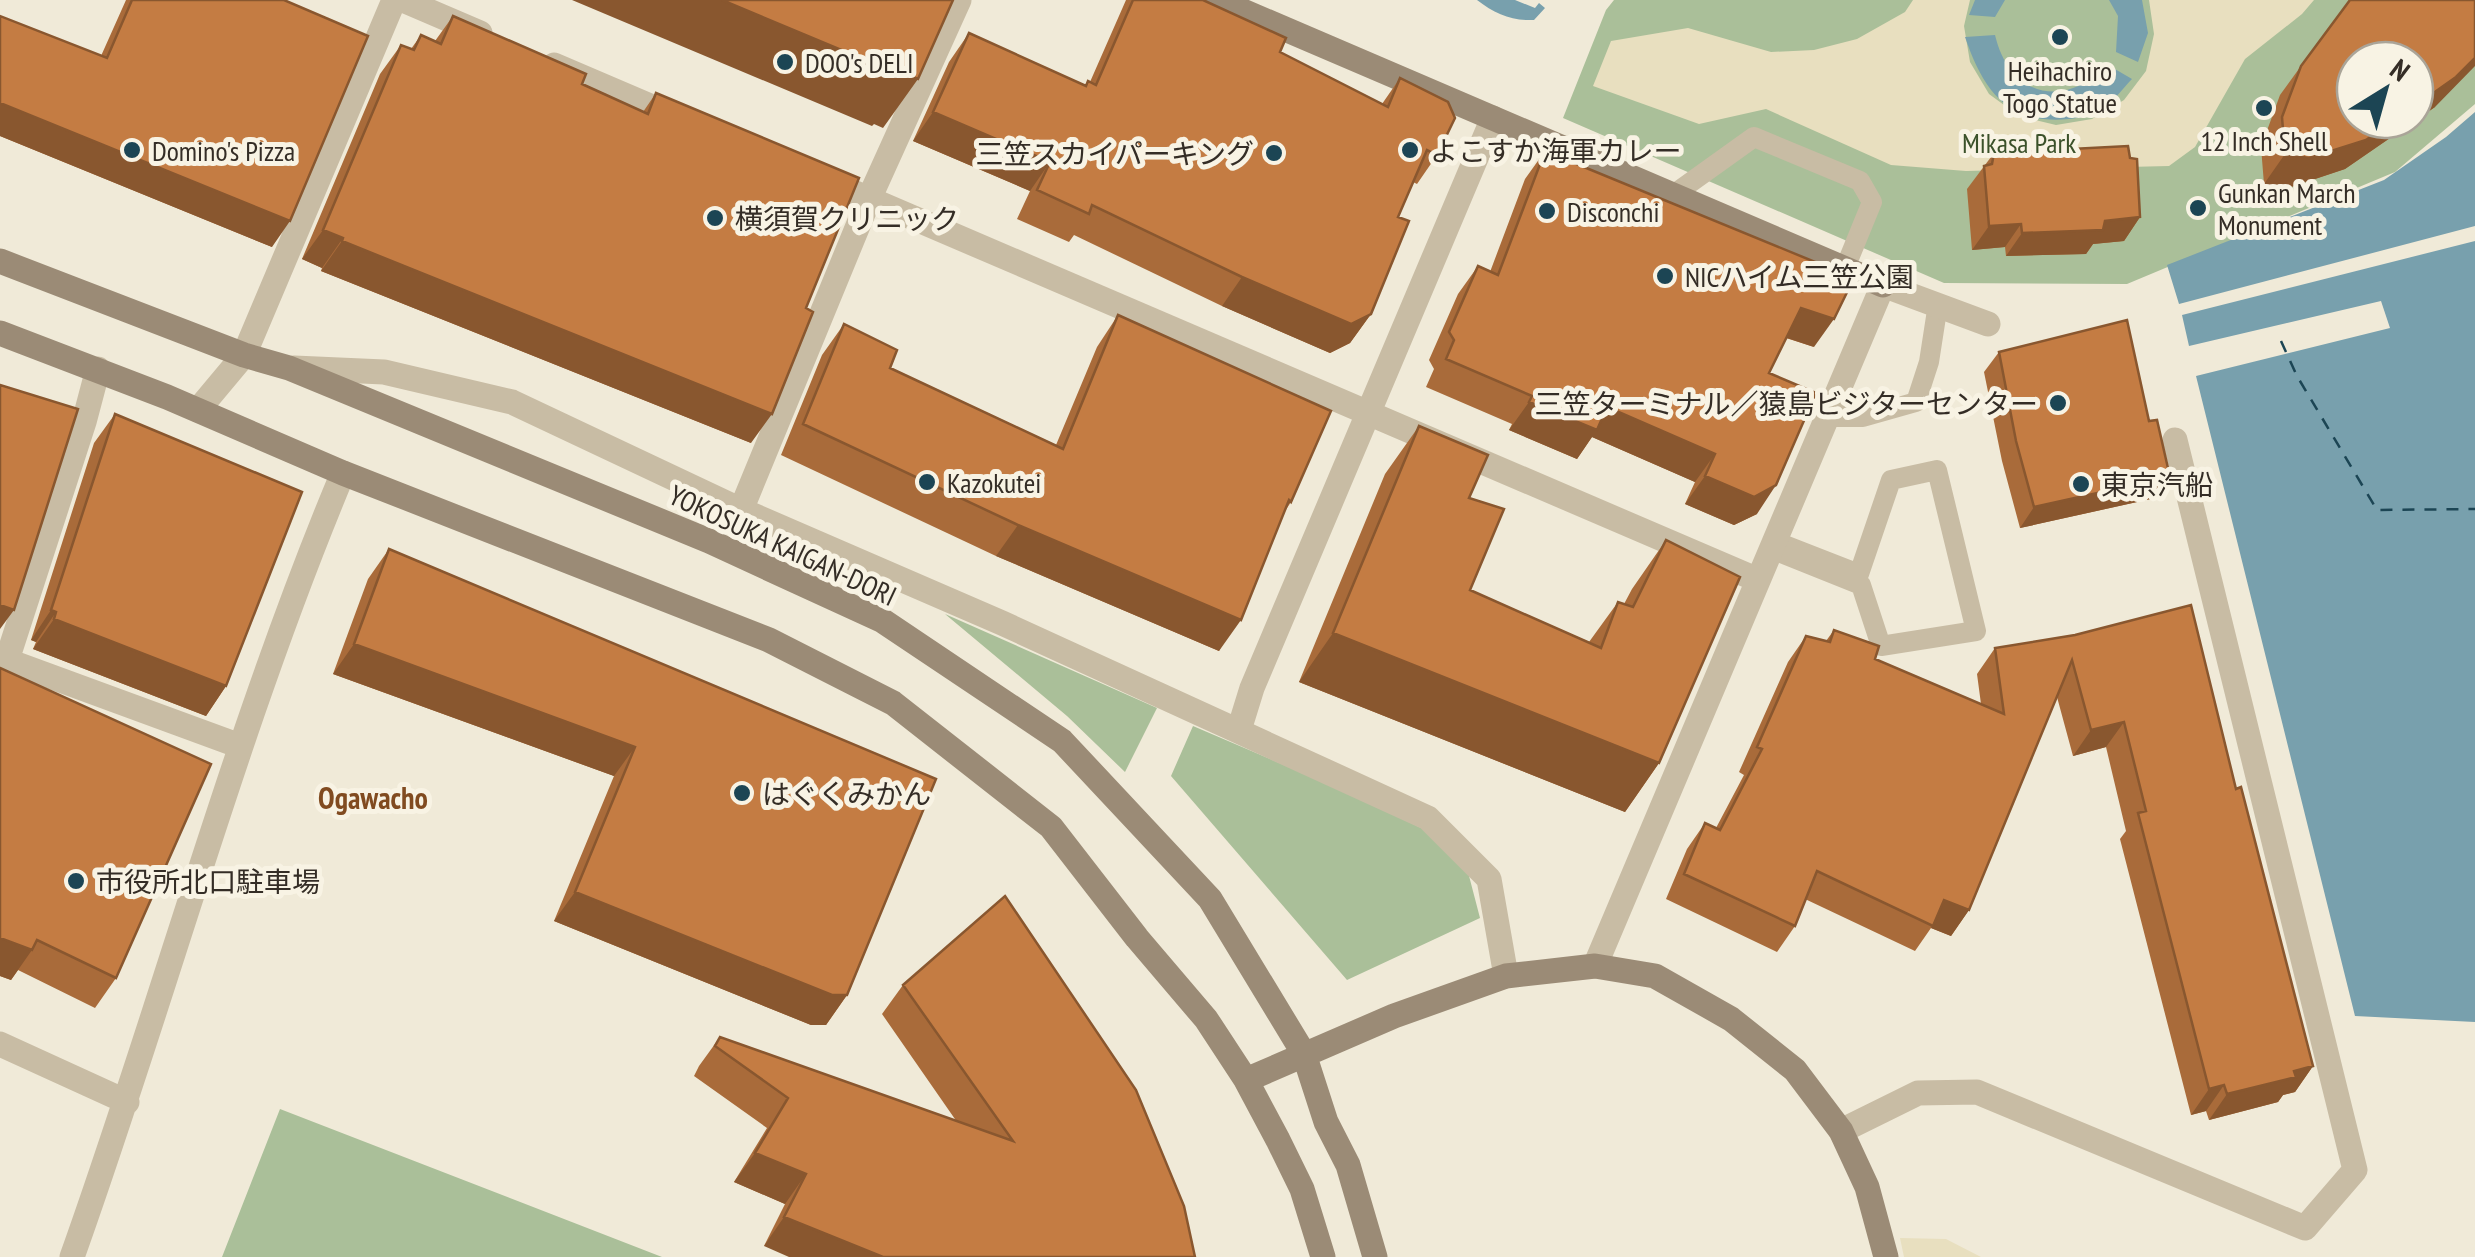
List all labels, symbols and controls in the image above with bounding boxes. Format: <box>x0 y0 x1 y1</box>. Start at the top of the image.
marker: Heihachiro Togo Statue <box>2049 26 2071 48</box>
north arrow <box>2335 40 2435 140</box>
place label: DOO's DELI <box>805 44 913 81</box>
text: N <box>2383 50 2418 89</box>
marker: DOO's DELI <box>774 51 796 73</box>
place label: Heihachiro Togo Statue <box>2003 52 2117 121</box>
marker: 12 Inch Shell <box>2253 97 2275 119</box>
place label: 12 Inch Shell <box>2200 122 2328 159</box>
park label: Mikasa Park <box>1962 124 2076 161</box>
place label: Domino's Pizza <box>152 132 295 169</box>
place label: よこすか海軍カレー <box>1430 132 1681 169</box>
place label: 三笠スカイパーキング <box>975 135 1254 172</box>
marker: Domino's Pizza <box>121 139 143 161</box>
marker: よこすか海軍カレー <box>1399 139 1421 161</box>
marker: 三笠スカイパーキング <box>1263 142 1285 164</box>
place label: Gunkan March Monument <box>2218 174 2356 243</box>
place label: Disconchi <box>1567 193 1660 230</box>
marker: Gunkan March Monument <box>2187 197 2209 219</box>
place label: 横須賀クリニック <box>735 200 959 237</box>
marker: Disconchi <box>1536 200 1558 222</box>
marker: 横須賀クリニック <box>704 207 726 229</box>
place label: NICハイム三笠公園 <box>1685 258 1914 295</box>
marker: NICハイム三笠公園 <box>1654 265 1676 287</box>
place label: 三笠ターミナル／猿島ビジターセンター <box>1535 385 2038 422</box>
marker: 三笠ターミナル／猿島ビジターセンター <box>2047 392 2069 414</box>
place label: Kazokutei <box>947 464 1041 501</box>
place label: 東京汽船 <box>2101 466 2213 503</box>
marker: Kazokutei <box>916 471 938 493</box>
marker: 東京汽船 <box>2070 473 2092 495</box>
street label: YOKOSUKA KAIGAN-DORI <box>663 476 903 614</box>
place label: はぐくみかん <box>762 775 931 812</box>
district label: Ogawacho <box>318 778 428 817</box>
marker: はぐくみかん <box>731 782 753 804</box>
place label: 市役所北口駐車場 <box>96 863 320 900</box>
marker: 市役所北口駐車場 <box>65 870 87 892</box>

